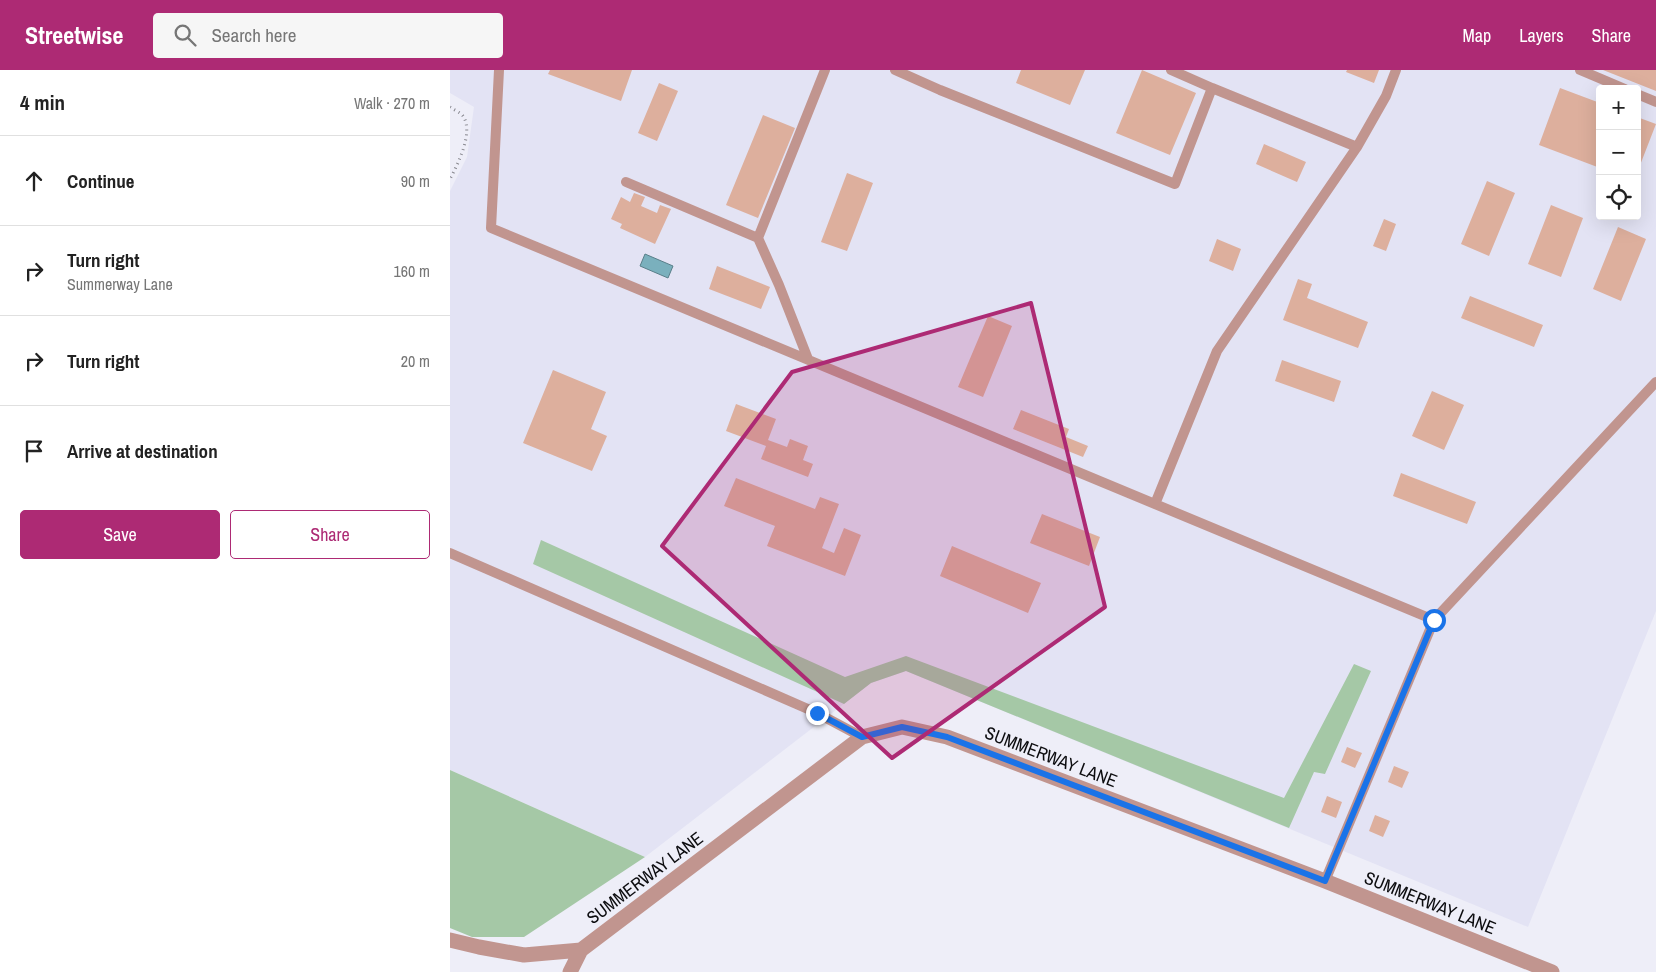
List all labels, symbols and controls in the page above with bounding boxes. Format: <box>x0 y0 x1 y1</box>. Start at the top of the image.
search box <box>153 13 503 58</box>
text: Streetwise <box>25 19 123 51</box>
icon: search <box>171 21 199 49</box>
text: Search here <box>211 22 296 48</box>
text: Map <box>1463 23 1491 48</box>
text: Layers <box>1519 23 1564 48</box>
text: Share <box>1592 23 1631 48</box>
map controls <box>1596 85 1641 220</box>
button: + <box>1596 85 1641 130</box>
text: 4 min <box>20 88 65 117</box>
text: Walk · 270 m <box>354 92 430 114</box>
button: − <box>1596 130 1641 175</box>
icon: ahead <box>20 167 48 195</box>
text: Continue <box>67 168 135 194</box>
text: 90 m <box>401 170 430 192</box>
button: locate <box>1596 175 1641 220</box>
text: Turn right <box>67 247 139 273</box>
icon: right <box>20 257 48 285</box>
text: 160 m <box>394 260 430 282</box>
text: Summerway Lane <box>67 273 173 295</box>
icon: right <box>20 347 48 375</box>
text: Turn right <box>67 348 139 374</box>
text: 20 m <box>401 350 430 372</box>
icon: arrive <box>20 437 48 465</box>
text: Arrive at destination <box>67 438 218 464</box>
button: Save <box>20 510 220 559</box>
button: Share <box>230 510 430 559</box>
route start <box>1423 609 1446 632</box>
route end <box>806 702 829 725</box>
street label: SUMMERWAY LANE <box>981 720 1121 793</box>
street label: SUMMERWAY LANE <box>581 826 708 930</box>
street label: SUMMERWAY LANE <box>1361 865 1500 940</box>

